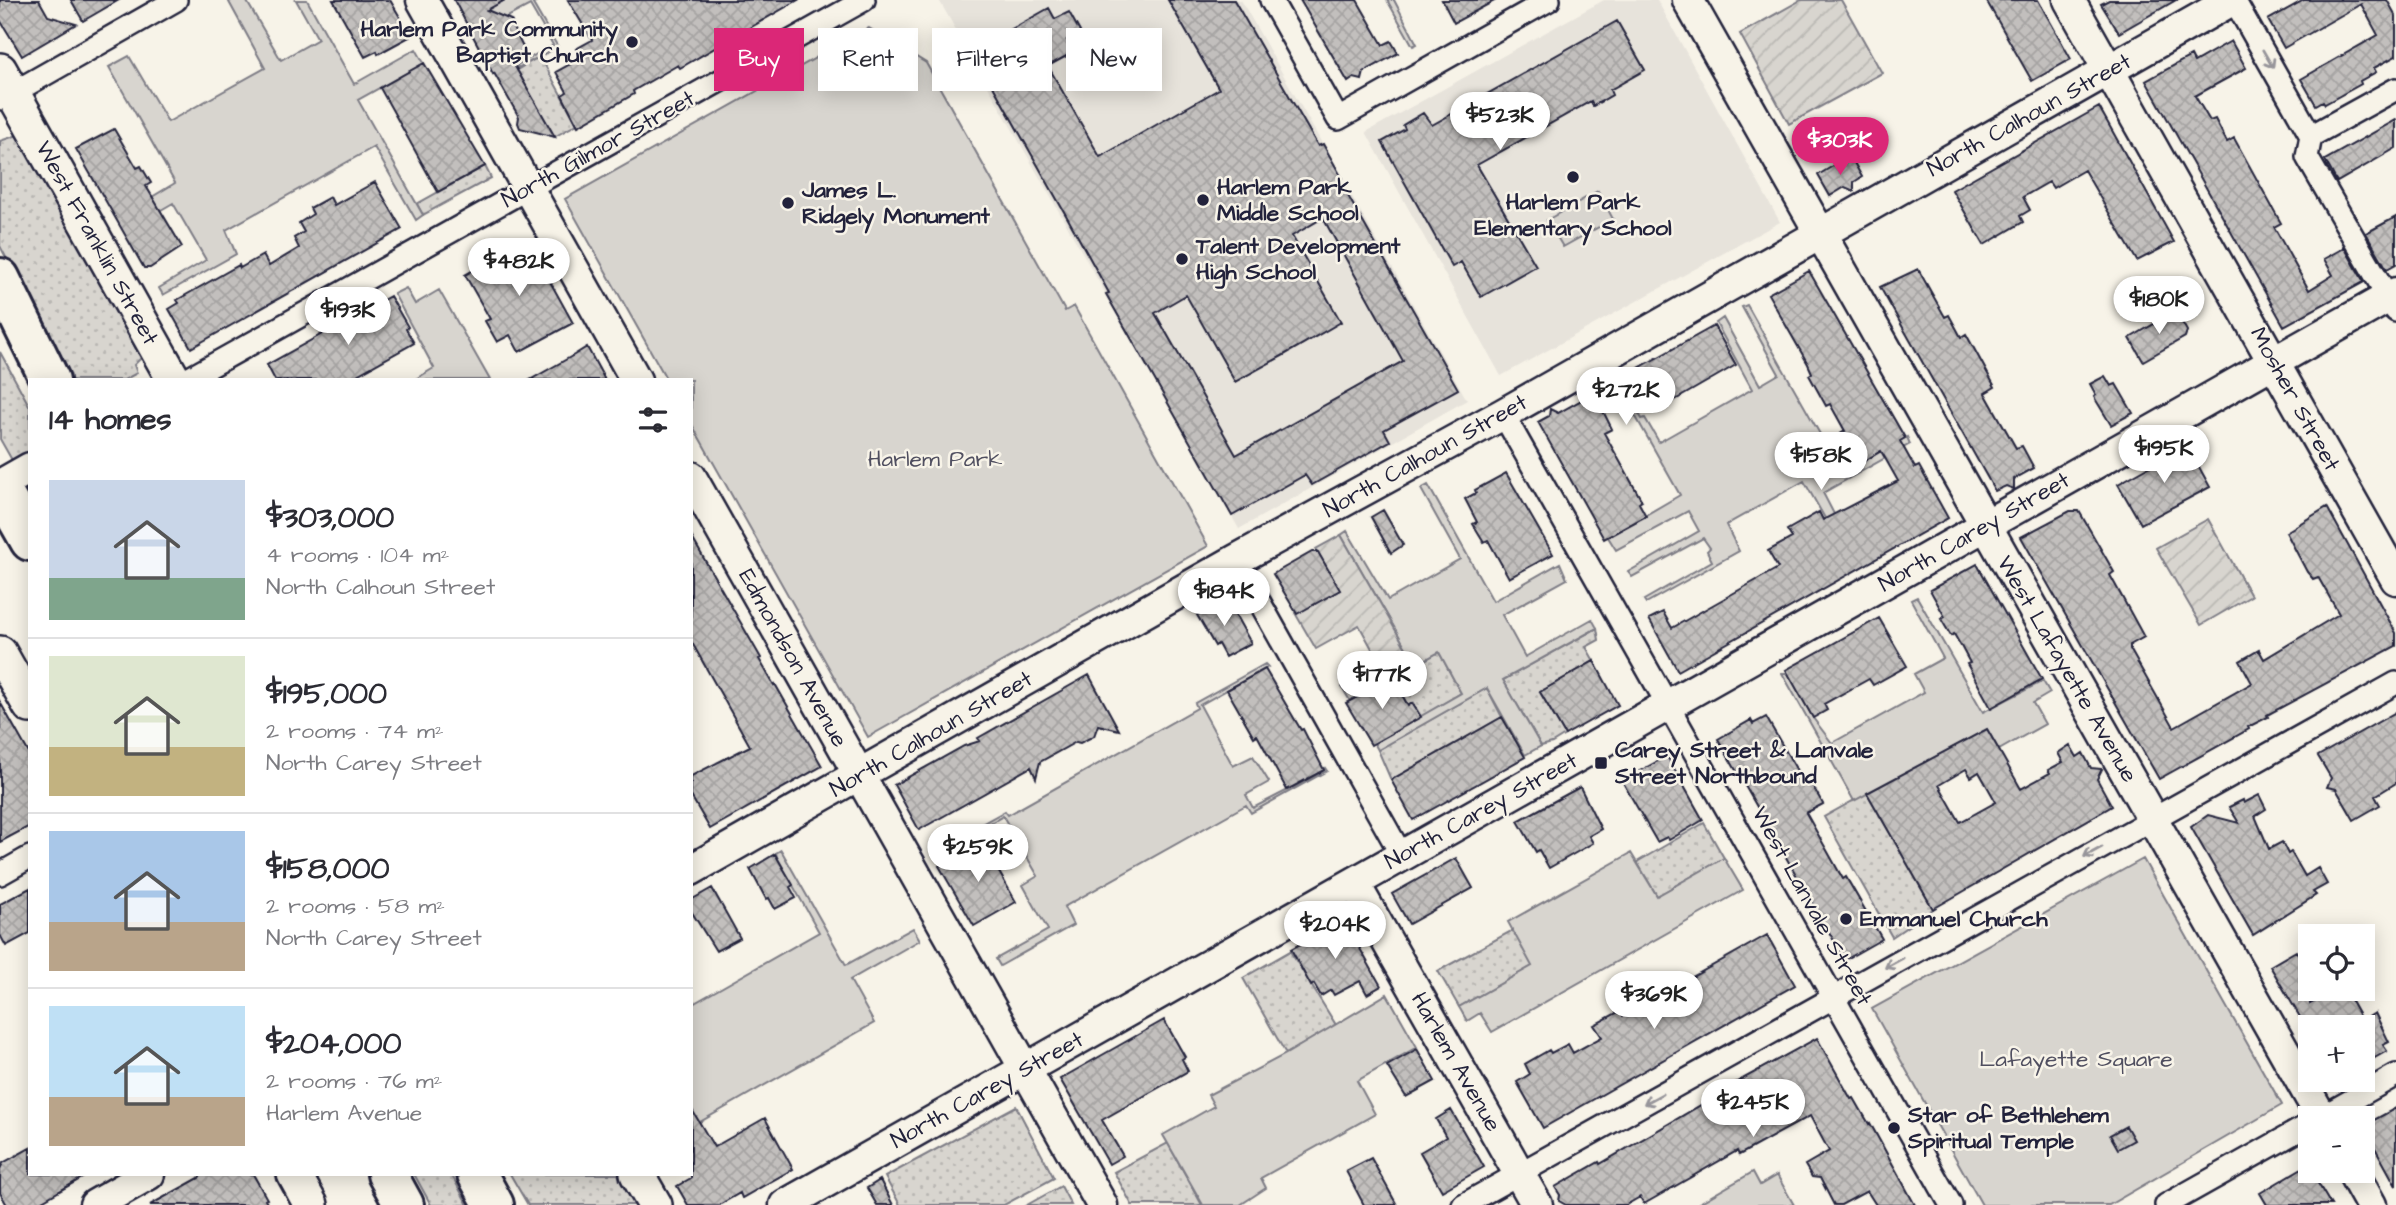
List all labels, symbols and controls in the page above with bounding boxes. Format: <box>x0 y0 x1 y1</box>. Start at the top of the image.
place label: Harlem Park Community Baptist Church <box>361 13 619 71</box>
chip: Buy <box>714 28 804 91</box>
chip: Rent <box>818 28 918 91</box>
chip: Filters <box>932 28 1052 91</box>
chip: New <box>1066 28 1162 91</box>
marker: Harlem Park Community Baptist Church <box>624 34 640 50</box>
street label: North Calhoun Street <box>1921 45 2138 185</box>
one-way arrow <box>2261 49 2275 69</box>
street label: North Gilmor Street <box>495 82 701 216</box>
pin: $523K <box>1451 92 1549 152</box>
text: $523K <box>1466 99 1534 131</box>
pin: $303K <box>1791 118 1889 177</box>
text: $303K <box>1808 124 1872 156</box>
street label: West Franklin Street <box>28 135 167 351</box>
marker: Harlem Park Elementary School <box>1565 169 1581 185</box>
place label: Harlem Park Middle School <box>1217 171 1359 229</box>
place label: James L. Ridgely Monument <box>801 174 990 234</box>
place label: Harlem Park Elementary School <box>1474 186 1672 246</box>
marker: Harlem Park Middle School <box>1195 192 1211 208</box>
marker: James L. Ridgely Monument <box>780 195 796 211</box>
place label: Talent Development High School <box>1195 230 1401 289</box>
pin: $482K <box>470 238 568 298</box>
text: $482K <box>484 245 554 277</box>
marker: Talent Development High School <box>1174 251 1190 267</box>
pin: $180K <box>2110 276 2208 336</box>
text: $180K <box>2129 283 2189 315</box>
pin: $193K <box>299 288 397 347</box>
text: $193K <box>321 294 375 326</box>
street label: Mosher Street <box>2242 321 2348 477</box>
pin: $272K <box>1577 368 1675 427</box>
text: $272K <box>1592 374 1660 406</box>
street label: North Calhoun Street <box>1317 386 1534 526</box>
text: 14 homes <box>49 399 172 441</box>
icon: filters <box>634 401 672 439</box>
pin: $195K <box>2115 426 2213 485</box>
text: $195K <box>2134 432 2194 464</box>
pin: $158K <box>1772 433 1870 492</box>
text: $158K <box>1791 439 1851 471</box>
park label: Harlem Park <box>868 443 1002 475</box>
street label: North Carey Street <box>1873 464 2077 601</box>
text: $303,000 <box>266 497 394 539</box>
icon: home <box>105 508 189 592</box>
text: 4 rooms · 104 m² <box>266 539 449 571</box>
street label: West Lafayette Avenue <box>1988 550 2145 789</box>
street label: Edmondson Avenue <box>731 563 855 753</box>
pin: $184K <box>1175 568 1273 628</box>
text: North Calhoun Street <box>266 571 495 603</box>
text: $184K <box>1194 575 1254 607</box>
pin: $177K <box>1333 652 1431 711</box>
text: $177K <box>1353 658 1411 690</box>
street label: North Calhoun Street <box>824 662 1039 805</box>
text: $195,000 <box>266 673 387 715</box>
icon: home <box>105 684 189 768</box>
text: 2 rooms · 74 m² <box>266 715 444 747</box>
place label: Carey Street & Lanvale Street Northbound <box>1614 734 1874 792</box>
street label: North Carey Street <box>1379 744 1584 878</box>
text: North Carey Street <box>266 747 482 779</box>
marker: Carey Street & Lanvale Street Northbound <box>1593 755 1609 771</box>
street label: West Lanvale Street <box>1744 801 1880 1012</box>
pin: $259K <box>929 824 1027 884</box>
text: $259K <box>943 831 1013 863</box>
one-way arrow <box>2083 846 2104 859</box>
text: $158,000 <box>266 848 389 890</box>
icon: home <box>105 859 189 943</box>
text: 2 rooms · 58 m² <box>266 890 445 922</box>
pin: $204K <box>1286 902 1384 961</box>
place label: Emmanuel Church <box>1860 903 2048 935</box>
text: $204K <box>1300 908 1370 940</box>
marker: Emmanuel Church <box>1838 911 1854 927</box>
text: North Carey Street <box>266 922 482 954</box>
map controls <box>2298 924 2375 1183</box>
button: locate <box>2298 924 2375 1001</box>
one-way arrow <box>1885 956 1905 970</box>
pin: $369K <box>1605 972 1703 1031</box>
text: $369K <box>1621 978 1687 1010</box>
street label: Harlem Avenue <box>1403 986 1509 1138</box>
button: + <box>2298 1015 2375 1092</box>
text: $204,000 <box>266 1023 401 1065</box>
street label: North Carey Street <box>885 1023 1090 1157</box>
icon: home <box>105 1034 189 1118</box>
park label: Lafayette Square <box>1979 1043 2173 1076</box>
text: 2 rooms · 76 m² <box>266 1065 442 1097</box>
pin: $245K <box>1704 1080 1802 1139</box>
text: $245K <box>1717 1086 1789 1118</box>
one-way arrow <box>1643 1093 1664 1106</box>
text: Harlem Avenue <box>266 1097 422 1129</box>
place label: Star of Bethlehem Spiritual Temple <box>1907 1099 2110 1157</box>
button: − <box>2298 1106 2375 1183</box>
marker: Star of Bethlehem Spiritual Temple <box>1886 1120 1902 1136</box>

